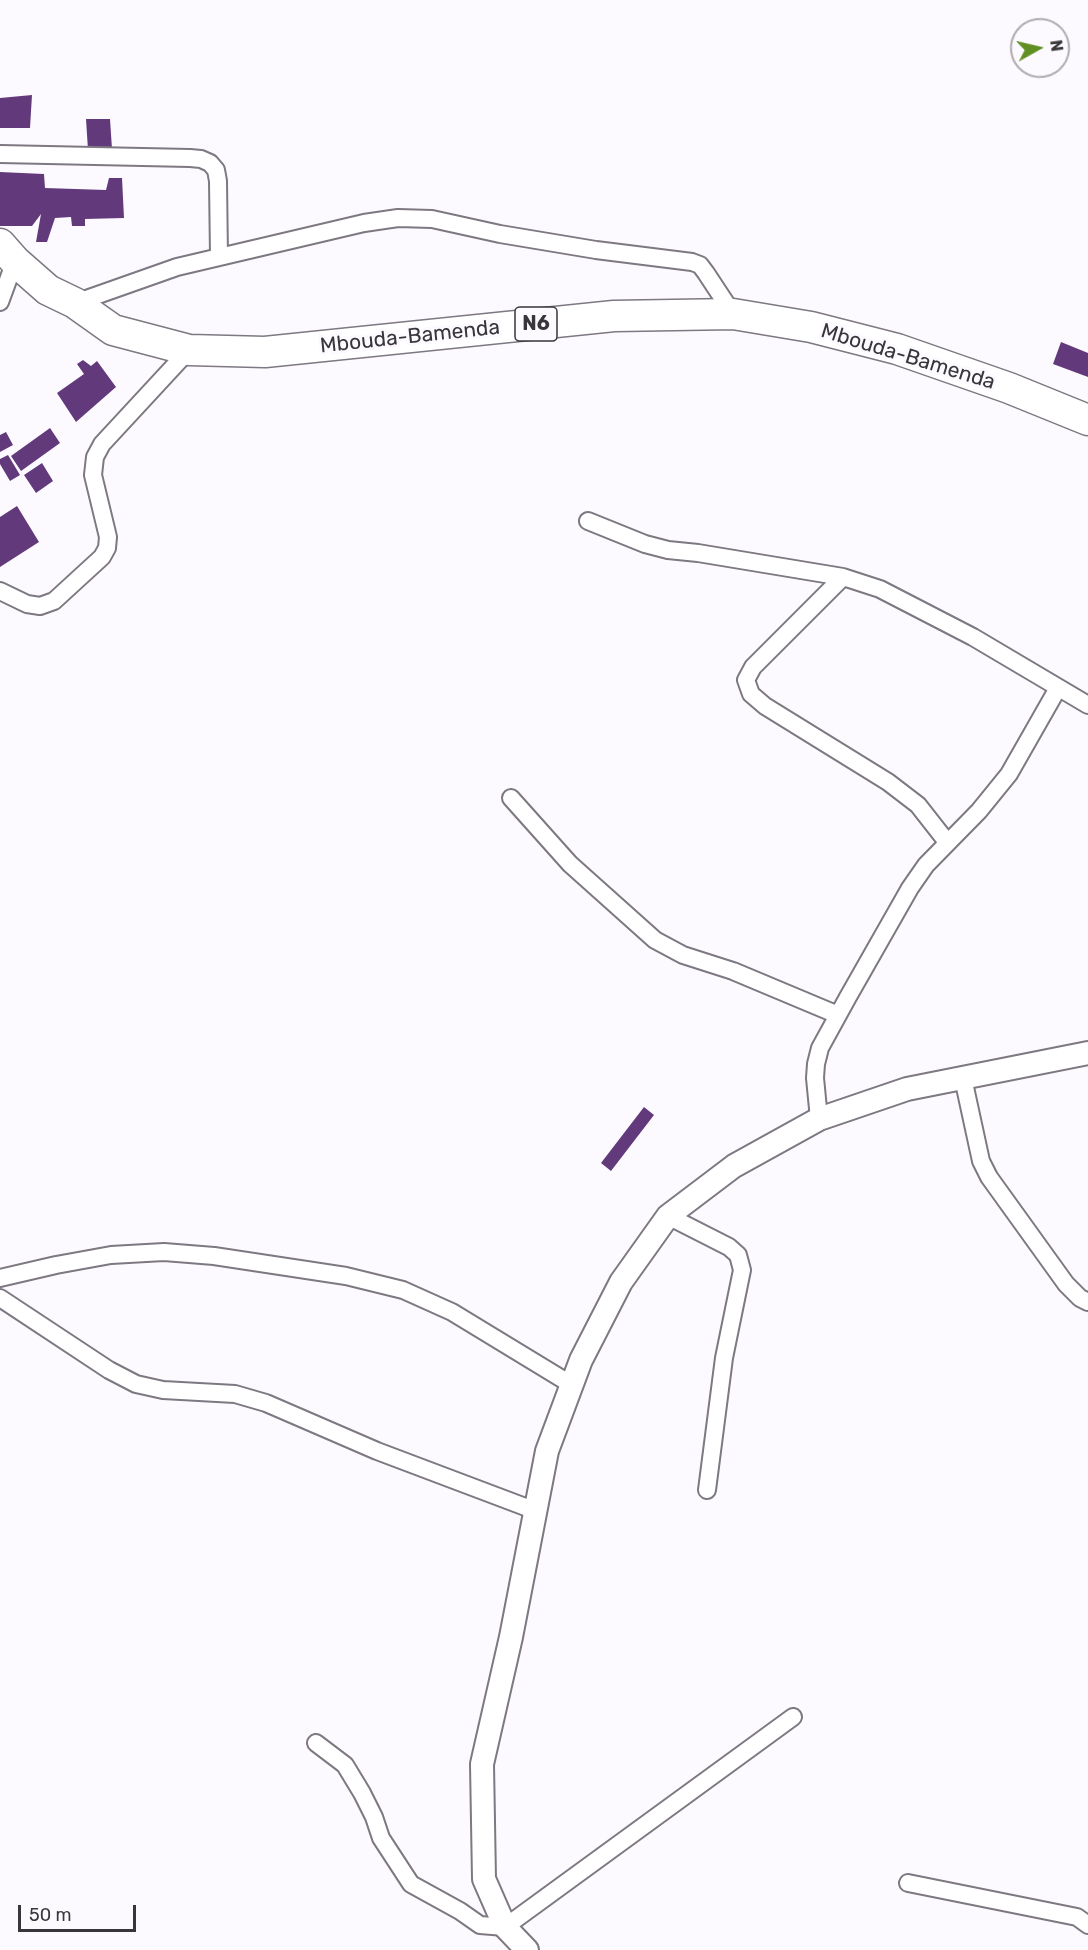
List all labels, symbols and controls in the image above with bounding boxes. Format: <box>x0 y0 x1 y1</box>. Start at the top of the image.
north arrow <box>1010 18 1070 78</box>
text: N <box>1046 39 1067 53</box>
road number: N6 <box>515 307 557 341</box>
street label: Mbouda-Bamenda <box>319 315 501 359</box>
street label: Mbouda-Bamenda <box>818 319 998 395</box>
scale bar <box>21 1893 140 1931</box>
text: 50 m <box>29 1904 72 1926</box>

